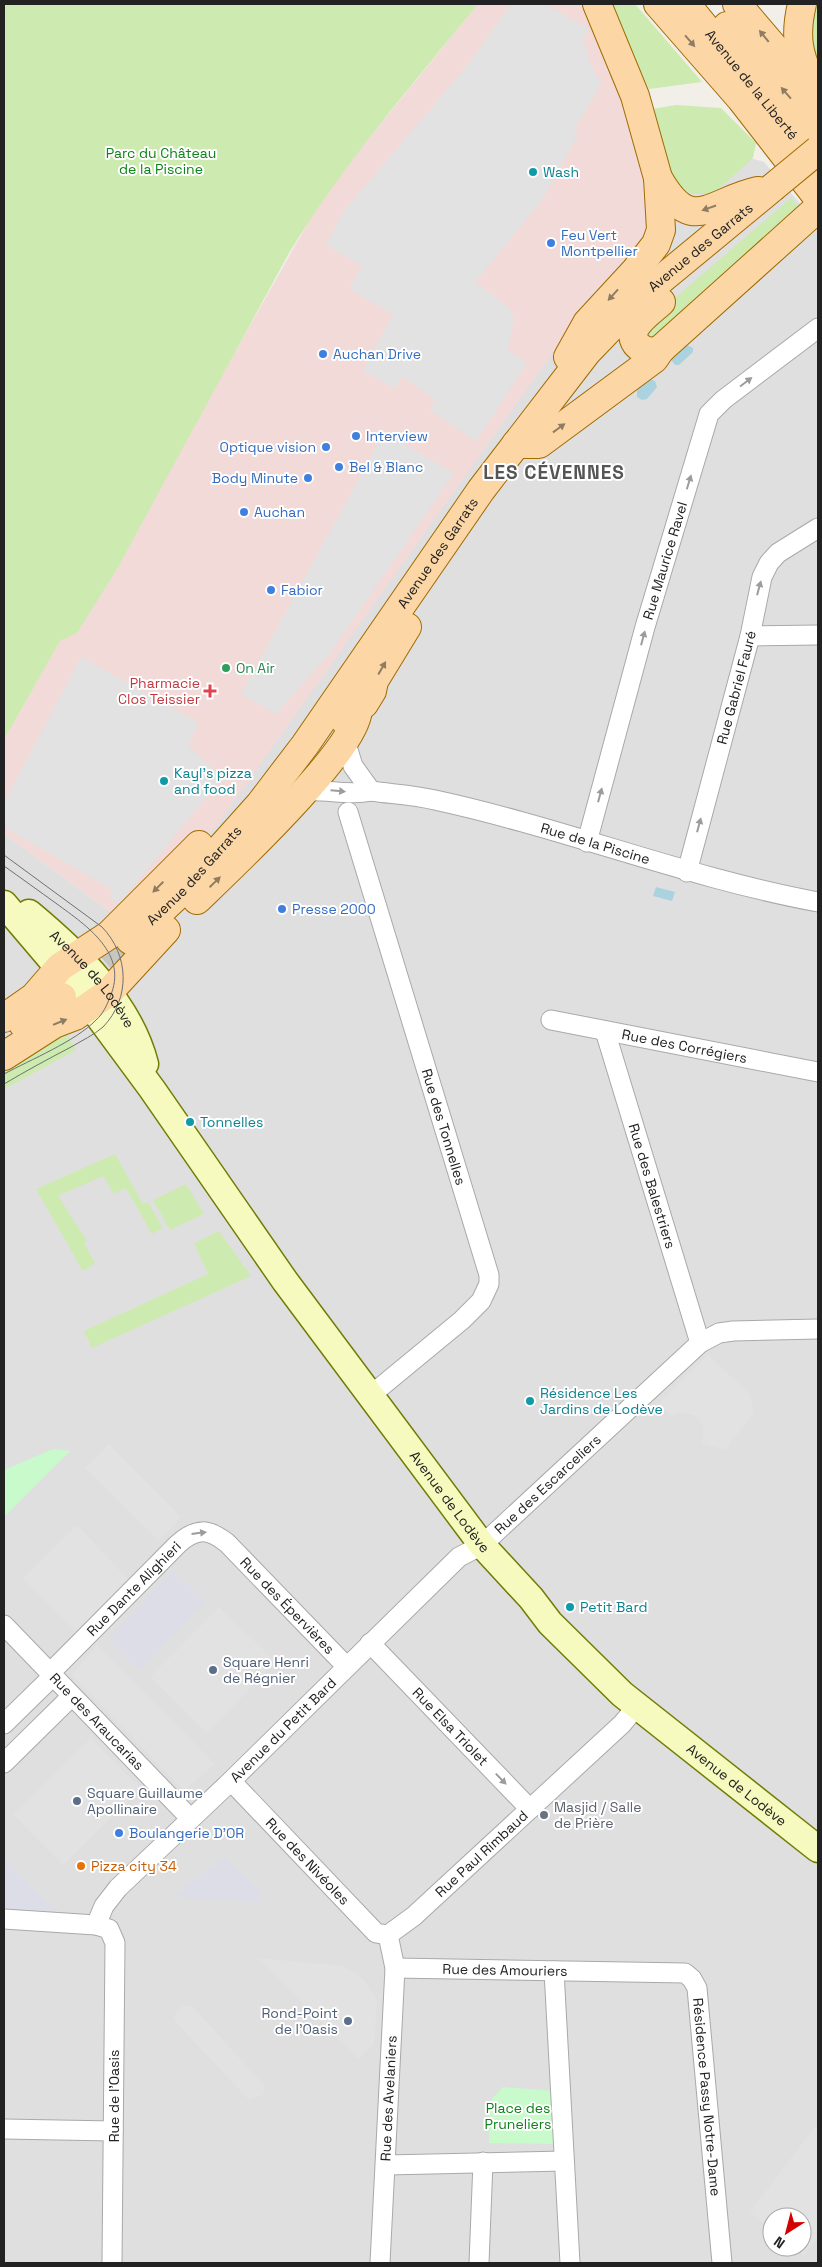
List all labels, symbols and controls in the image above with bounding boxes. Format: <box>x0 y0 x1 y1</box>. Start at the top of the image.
street label: Avenue de la Liberté <box>701 26 802 144</box>
one-way arrow <box>758 30 770 42</box>
one-way arrow <box>685 34 696 47</box>
one-way arrow <box>781 87 792 100</box>
park label: Parc du Château de la Piscine <box>106 144 216 178</box>
place label: Wash <box>543 163 579 181</box>
marker: Wash <box>527 166 539 178</box>
street label: Avenue des Garrats <box>644 199 756 296</box>
one-way arrow <box>701 205 716 213</box>
place label: Feu Vert Montpellier <box>561 226 638 260</box>
marker: Feu Vert Montpellier <box>545 237 557 249</box>
one-way arrow <box>607 289 619 301</box>
place label: Auchan Drive <box>333 345 421 363</box>
marker: Auchan Drive <box>317 348 329 360</box>
one-way arrow <box>739 377 752 388</box>
one-way arrow <box>552 423 566 433</box>
place label: Interview <box>366 427 428 445</box>
marker: Interview <box>350 430 362 442</box>
place label: Optique vision <box>220 438 316 456</box>
marker: Optique vision <box>320 441 332 453</box>
place label: Bel & Blanc <box>349 458 423 476</box>
district label: LES CÉVENNES <box>483 460 625 485</box>
marker: Bel & Blanc <box>333 461 345 473</box>
place label: Body Minute <box>212 469 298 487</box>
marker: Body Minute <box>302 472 314 484</box>
one-way arrow <box>685 474 693 489</box>
street label: Avenue des Garrats <box>393 494 482 612</box>
street label: Rue Maurice Ravel <box>639 499 691 622</box>
place label: Auchan <box>254 503 305 521</box>
marker: Auchan <box>238 506 250 518</box>
one-way arrow <box>756 580 764 595</box>
place label: Fabior <box>281 581 323 599</box>
marker: Fabior <box>265 584 277 596</box>
street label: Rue Gabriel Fauré <box>712 629 760 746</box>
one-way arrow <box>639 630 647 645</box>
place label: On Air <box>236 659 275 677</box>
one-way arrow <box>378 660 386 675</box>
marker: On Air <box>220 662 232 674</box>
place label: Pharmacie Clos Teissier <box>118 674 200 708</box>
marker: Pharmacie Clos Teissier <box>204 685 216 697</box>
place label: Kayl's pizza and food <box>174 764 252 798</box>
marker: Kayl's pizza and food <box>158 775 170 787</box>
one-way arrow <box>330 787 346 795</box>
one-way arrow <box>596 787 604 802</box>
one-way arrow <box>696 817 704 832</box>
street label: Rue de la Piscine <box>539 819 652 868</box>
street label: Avenue des Garrats <box>143 822 245 929</box>
one-way arrow <box>208 876 220 888</box>
one-way arrow <box>152 881 164 893</box>
place label: Presse 2000 <box>292 900 376 918</box>
marker: Presse 2000 <box>276 903 288 915</box>
street label: Avenue de Lodève <box>46 926 139 1031</box>
one-way arrow <box>53 1018 68 1026</box>
street label: Rue des Corrégiers <box>620 1025 749 1067</box>
street label: Rue des Tonnelles <box>418 1066 470 1187</box>
place label: Tonnelles <box>200 1113 263 1131</box>
marker: Tonnelles <box>184 1116 196 1128</box>
street label: Rue des Balestriers <box>625 1121 680 1251</box>
place label: Résidence Les Jardins de Lodève <box>540 1384 663 1418</box>
marker: Résidence Les Jardins de Lodève <box>524 1395 536 1407</box>
street label: Rue des Escarceliers <box>491 1430 605 1538</box>
street label: Avenue de Lodève <box>406 1447 494 1557</box>
one-way arrow <box>191 1529 207 1537</box>
street label: Rue Dante Alighieri <box>83 1537 185 1640</box>
street label: Rue des Épervières <box>236 1553 339 1658</box>
place label: Petit Bard <box>580 1598 647 1616</box>
marker: Petit Bard <box>564 1601 576 1613</box>
place label: Square Henri de Régnier <box>223 1653 309 1687</box>
marker: Square Henri de Régnier <box>207 1664 219 1676</box>
street label: Rue des Araucarias <box>46 1669 148 1774</box>
street label: Avenue du Petit Bard <box>226 1674 340 1786</box>
street label: Rue Elsa Triolet <box>409 1684 492 1769</box>
street label: Avenue de Lodève <box>683 1740 791 1830</box>
one-way arrow <box>495 1773 507 1785</box>
place label: Square Guillaume Apollinaire <box>87 1784 203 1818</box>
marker: Square Guillaume Apollinaire <box>71 1795 83 1807</box>
place label: Masjid / Salle de Prière <box>554 1798 642 1832</box>
street label: Rue Paul Rimbaud <box>431 1806 532 1901</box>
marker: Masjid / Salle de Prière <box>538 1809 550 1821</box>
street label: Rue des Nivéoles <box>262 1814 353 1909</box>
place label: Boulangerie D'OR <box>129 1824 244 1842</box>
marker: Boulangerie D'OR <box>113 1827 125 1839</box>
place label: Pizza city 34 <box>91 1857 177 1875</box>
marker: Pizza city 34 <box>75 1860 87 1872</box>
street label: Rue des Amouriers <box>442 1960 568 1980</box>
street label: Résidence Passy Notre-Dame <box>689 1997 725 2197</box>
place label: Rond-Point de l'Oasis <box>261 2004 338 2038</box>
marker: Rond-Point de l'Oasis <box>342 2015 354 2027</box>
street label: Rue des Avelaniers <box>376 2035 401 2162</box>
street label: Rue de l'Oasis <box>105 2050 123 2142</box>
park label: Place des Pruneliers <box>485 2099 551 2133</box>
north arrow <box>762 2207 812 2257</box>
text: N <box>770 2232 788 2253</box>

